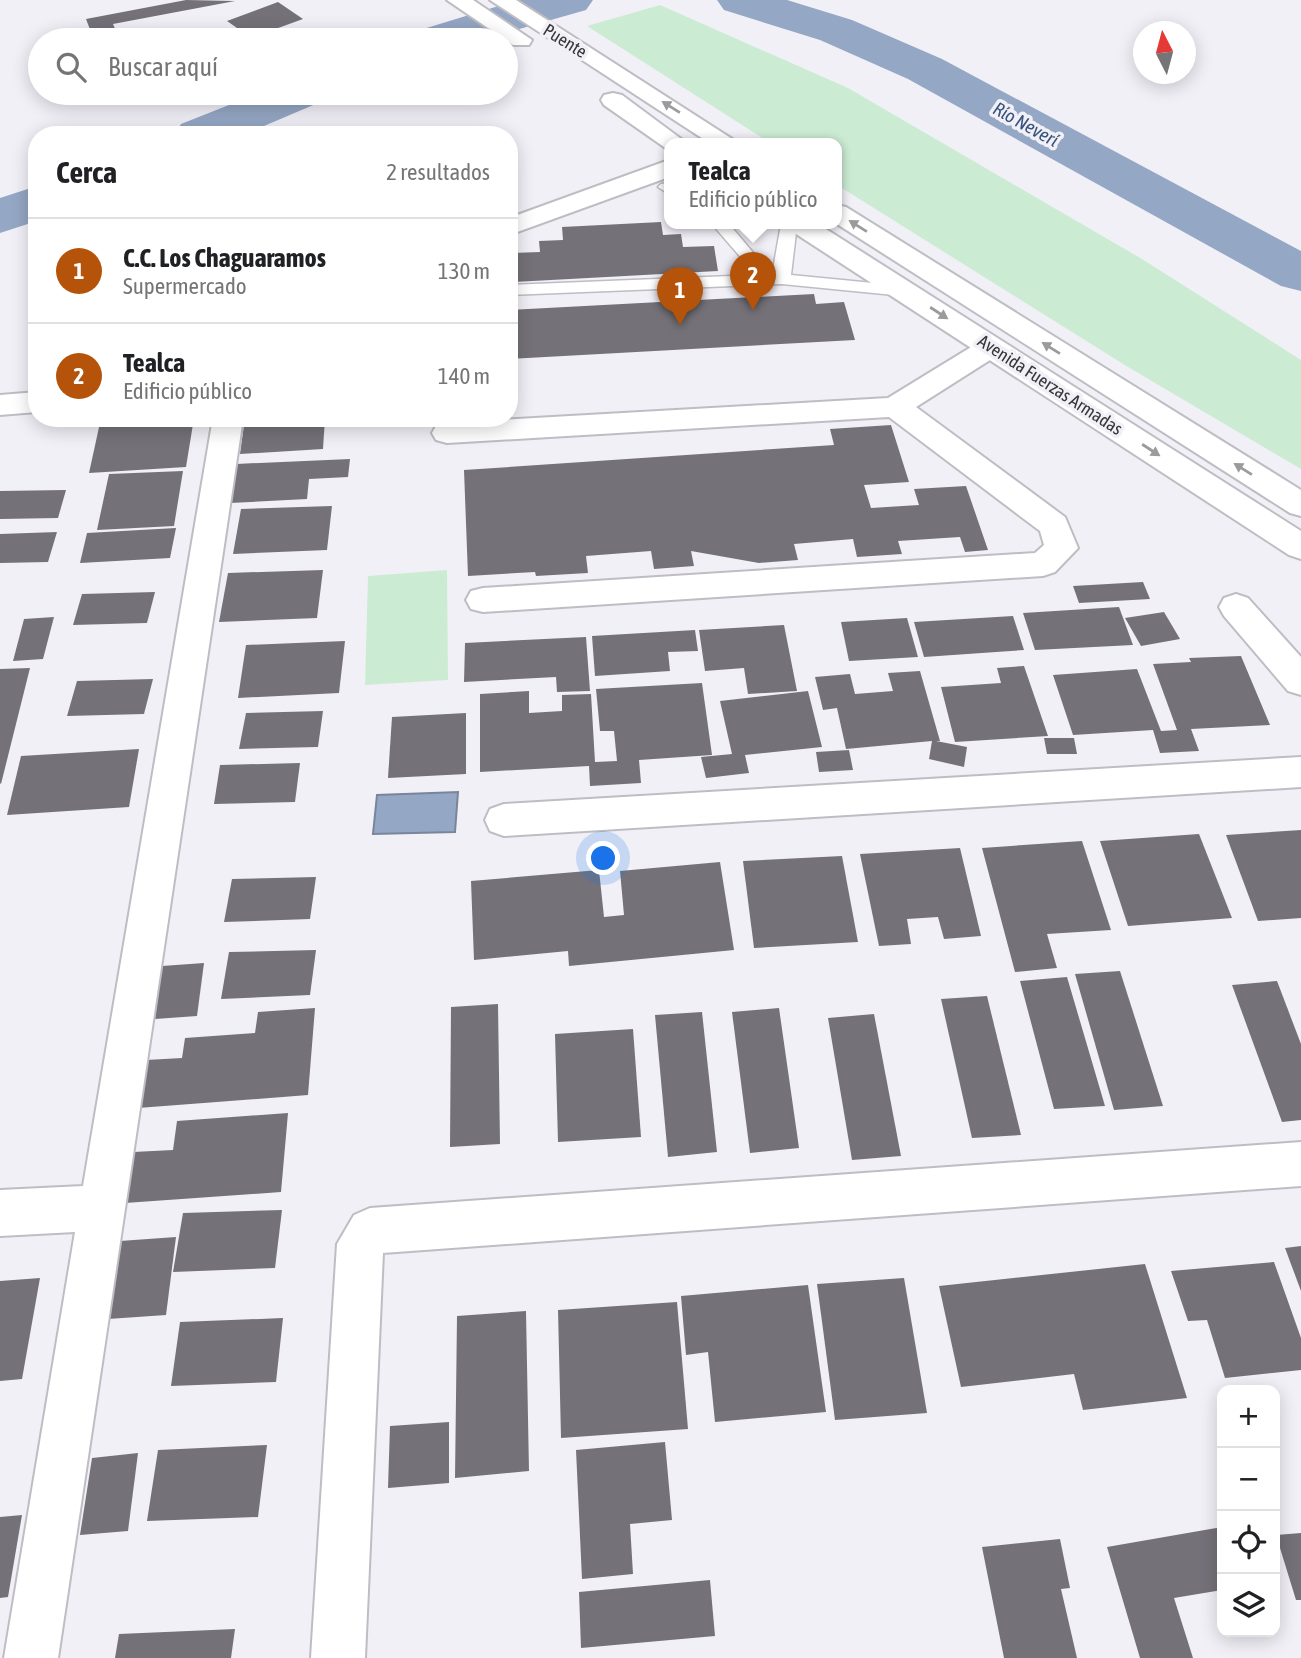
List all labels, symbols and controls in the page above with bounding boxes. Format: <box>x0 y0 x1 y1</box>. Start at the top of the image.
street label: Puente <box>540 19 591 62</box>
north arrow <box>1133 21 1196 84</box>
search box <box>28 28 518 105</box>
icon: search <box>52 48 90 86</box>
text: Buscar aquí <box>108 52 218 82</box>
water label: Río Neverí <box>989 97 1063 151</box>
one-way arrow <box>661 101 680 114</box>
popup <box>664 138 842 229</box>
text: Cerca <box>56 155 117 189</box>
text: Tealca <box>688 156 751 186</box>
text: 2 resultados <box>386 159 490 185</box>
text: Edificio público <box>688 186 818 212</box>
one-way arrow <box>849 220 868 233</box>
text: C.C. Los Chaguaramos <box>123 243 326 273</box>
pin: 2 <box>730 252 776 310</box>
text: 1 <box>74 258 84 284</box>
text: 130 m <box>438 258 490 284</box>
pin: 1 <box>657 267 703 325</box>
text: Supermercado <box>123 273 247 299</box>
one-way arrow <box>929 307 949 320</box>
street label: Avenida Fuerzas Armadas <box>974 330 1126 439</box>
one-way arrow <box>1041 341 1060 354</box>
text: Tealca <box>123 348 185 378</box>
text: 2 <box>74 363 84 389</box>
text: 140 m <box>438 363 490 389</box>
text: Edificio público <box>123 378 252 404</box>
one-way arrow <box>1141 444 1160 457</box>
one-way arrow <box>1234 462 1253 475</box>
your location <box>586 841 620 875</box>
map controls <box>1217 1385 1280 1637</box>
button: + <box>1217 1385 1280 1448</box>
button: − <box>1217 1448 1280 1511</box>
button: locate <box>1217 1511 1280 1574</box>
button: layers <box>1217 1574 1280 1637</box>

